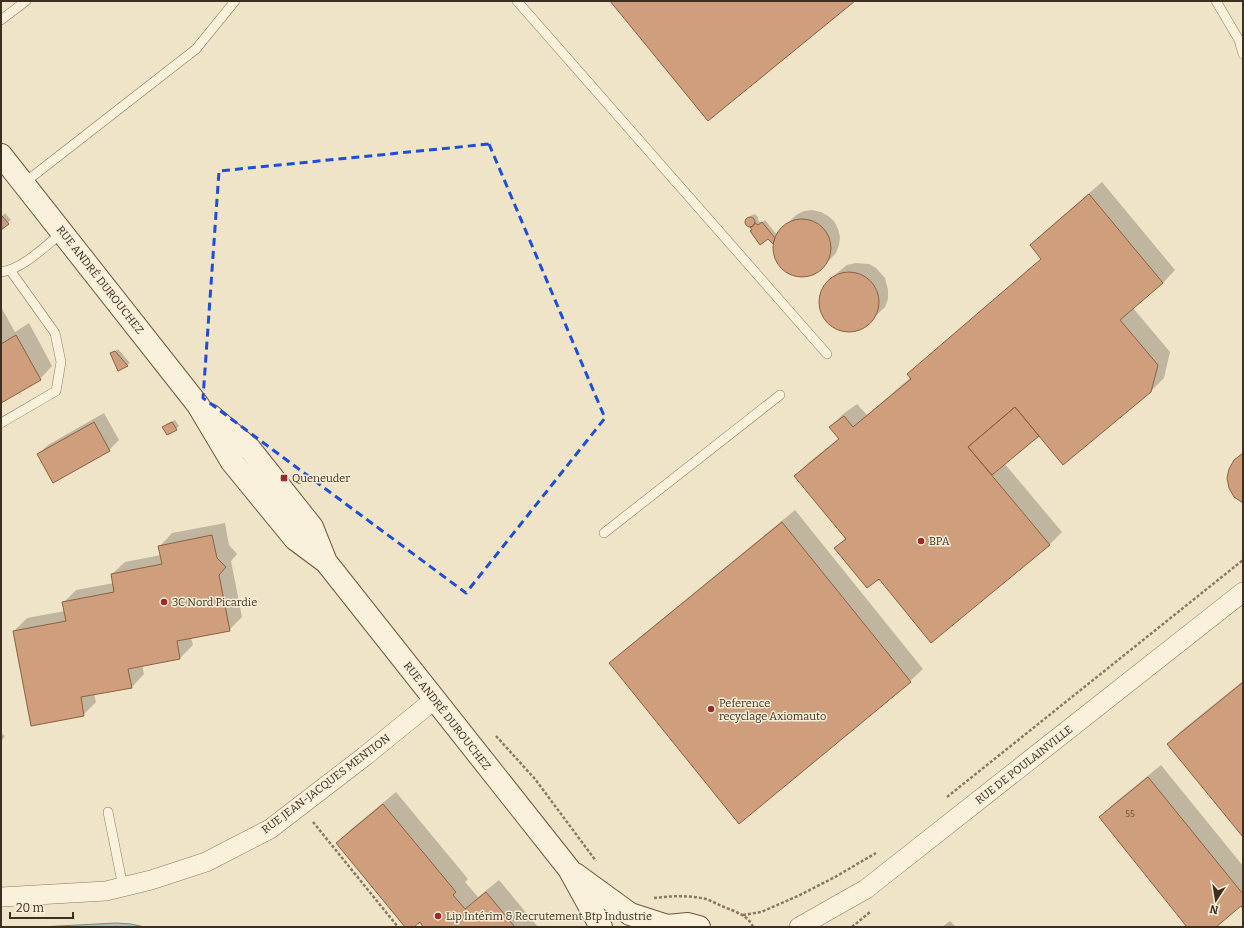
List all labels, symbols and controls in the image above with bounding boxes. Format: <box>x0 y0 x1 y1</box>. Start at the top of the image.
street label: RUE ANDRÉ DUROUCHEZ <box>54 223 147 337</box>
place label: Queneuder <box>292 472 350 485</box>
marker: Queneuder <box>279 473 289 483</box>
place label: BPA <box>929 535 950 548</box>
marker: BPA <box>916 536 926 546</box>
place label: 3C Nord Picardie <box>172 596 257 609</box>
marker: 3C Nord Picardie <box>159 597 169 607</box>
street label: RUE ANDRÉ DUROUCHEZ <box>401 659 494 773</box>
place label: Peference recyclage Axiomauto <box>719 697 826 723</box>
marker: Peference recyclage Axiomauto <box>706 704 716 714</box>
street label: RUE DE POULAINVILLE <box>973 723 1075 807</box>
street label: RUE JEAN-JACQUES MENTION <box>259 731 393 836</box>
house number: 55 <box>1125 809 1135 819</box>
north arrow <box>1196 880 1236 920</box>
scale bar <box>10 894 73 920</box>
text: 20 m <box>16 901 45 915</box>
text: N <box>1208 902 1220 917</box>
place label: Lip Intérim & Recrutement Btp Industrie <box>446 910 652 923</box>
marker: Lip Intérim & Recrutement Btp Industrie <box>433 911 443 921</box>

